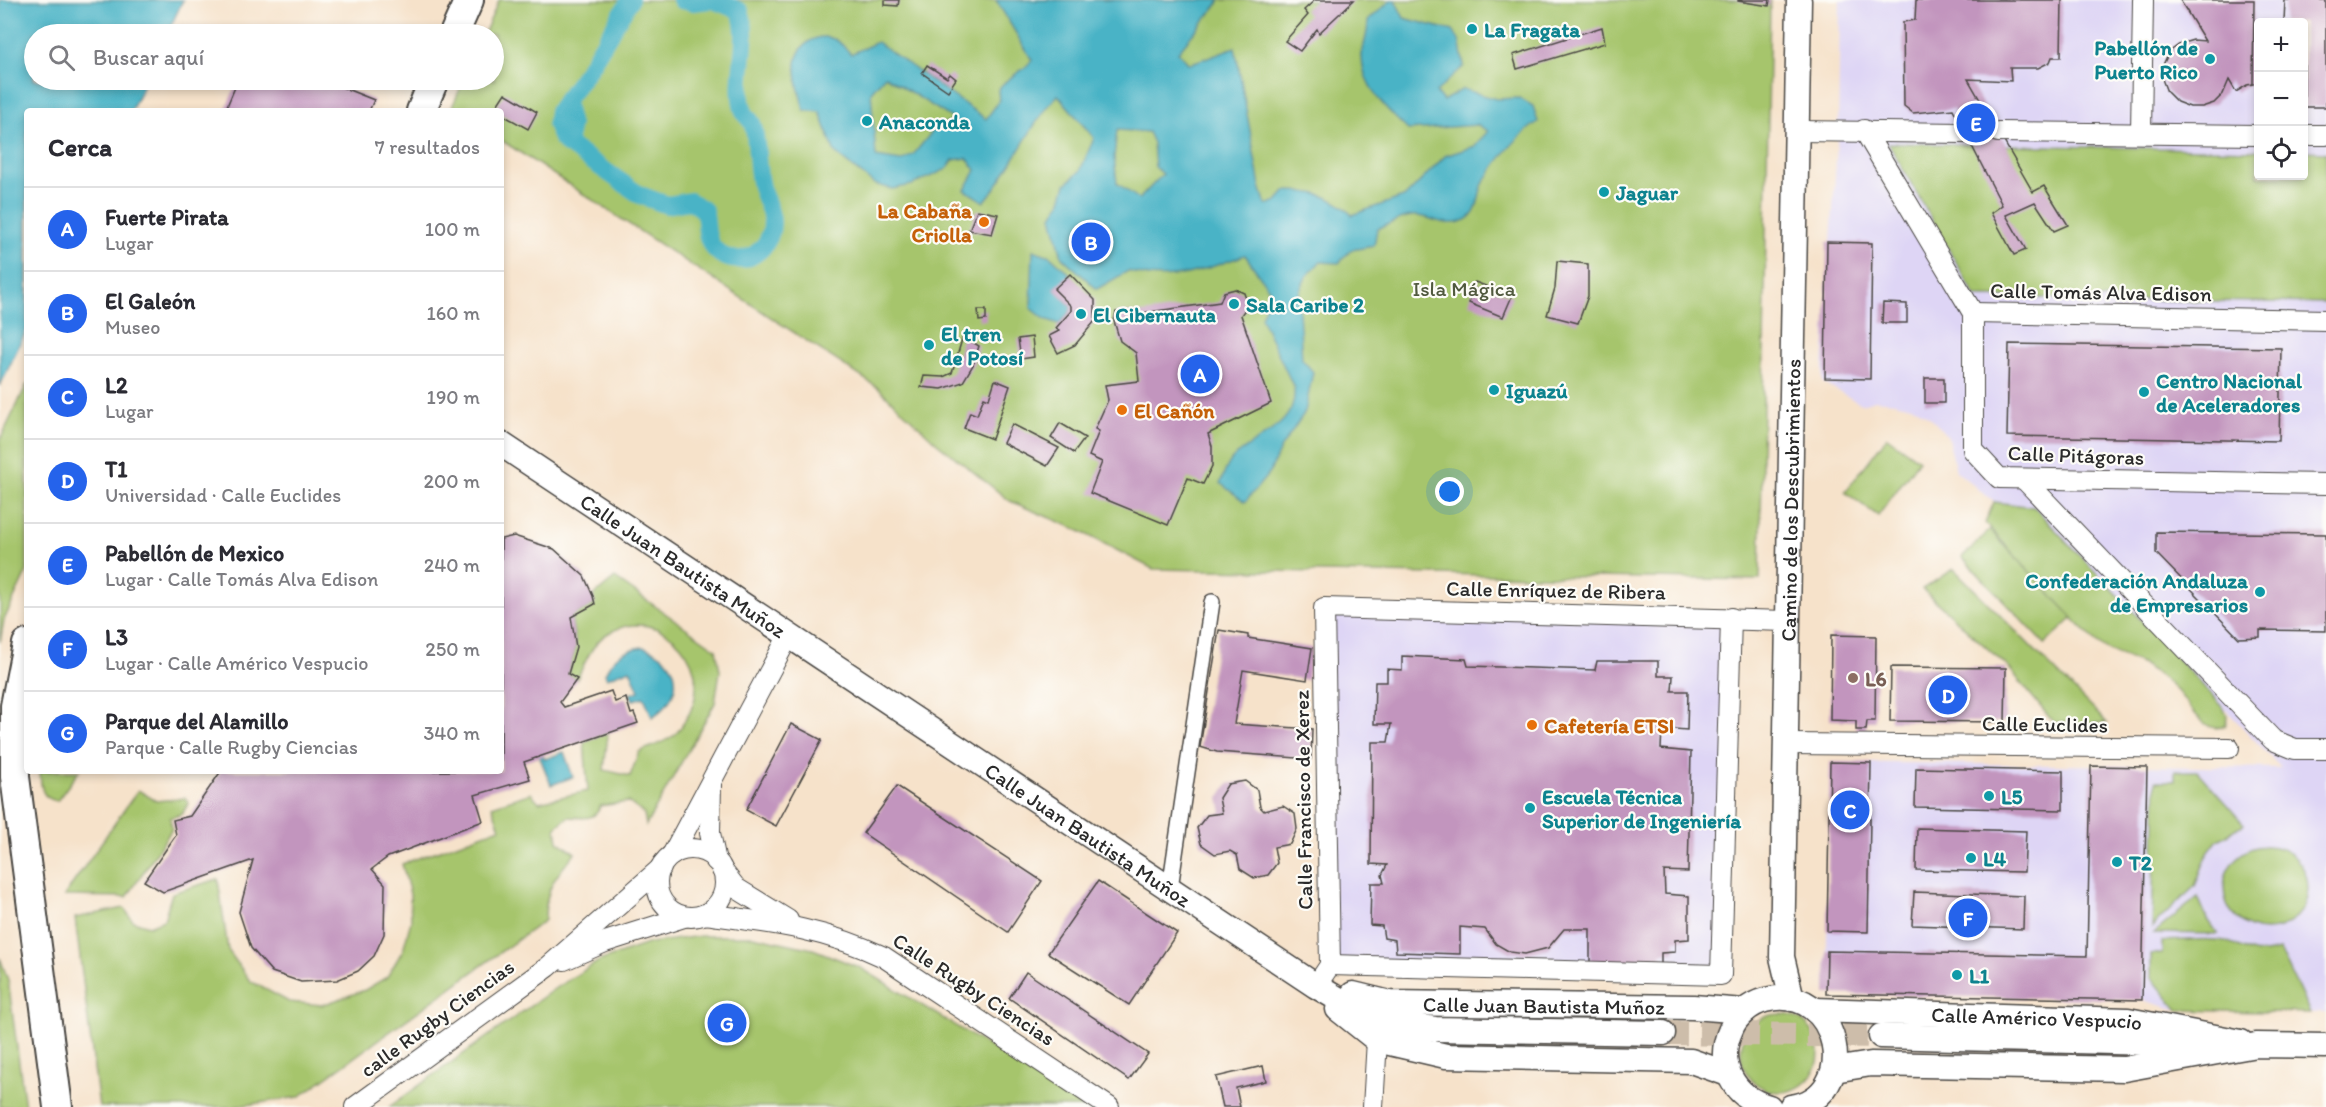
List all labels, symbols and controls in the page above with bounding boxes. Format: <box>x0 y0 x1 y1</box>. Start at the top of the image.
place label: La Fragata <box>1484 17 1581 43</box>
map controls <box>2254 18 2308 180</box>
button: + <box>2254 18 2308 72</box>
marker: La Fragata <box>1465 22 1479 36</box>
search box <box>24 24 504 90</box>
place label: Pabellón de Puerto Rico <box>2094 35 2198 84</box>
icon: search <box>45 41 78 74</box>
text: Buscar aquí <box>93 44 204 71</box>
marker: Pabellón de Puerto Rico <box>2203 52 2217 66</box>
button: − <box>2254 72 2308 126</box>
pin: E <box>1956 100 1996 146</box>
place label: Anaconda <box>878 109 971 134</box>
marker: Anaconda <box>860 114 874 128</box>
button: locate <box>2254 126 2308 180</box>
text: Cerca <box>48 131 112 163</box>
text: 7 resultados <box>375 135 480 159</box>
place label: Jaguar <box>1615 180 1679 206</box>
marker: Jaguar <box>1597 185 1611 199</box>
place label: La Cabaña Criolla <box>877 198 973 247</box>
text: Fuerte Pirata <box>105 204 229 231</box>
marker: La Cabaña Criolla <box>977 215 991 229</box>
text: A <box>61 217 74 241</box>
text: 100 m <box>425 217 480 241</box>
pin: B <box>1072 220 1110 264</box>
text: Lugar <box>105 231 154 255</box>
park label: Isla Mágica <box>1412 276 1516 301</box>
street label: Calle Tomás Alva Edison <box>1990 278 2212 306</box>
text: El Galeón <box>105 288 195 315</box>
place label: Sala Caribe 2 <box>1246 292 1364 317</box>
marker: Sala Caribe 2 <box>1227 297 1241 311</box>
text: B <box>61 301 74 325</box>
text: 160 m <box>427 301 480 325</box>
place label: El Cibernauta <box>1093 302 1217 327</box>
marker: El Cibernauta <box>1074 307 1088 321</box>
text: Museo <box>105 315 160 339</box>
place label: El tren de Potosí <box>941 321 1024 370</box>
marker: El tren de Potosí <box>922 338 936 352</box>
pin: A <box>1180 352 1220 397</box>
street label: Camino de los Descubrimientos <box>1775 359 1805 642</box>
place label: Centro Nacional de Aceleradores <box>2156 368 2303 417</box>
text: L2 <box>105 372 128 399</box>
place label: Iguazú <box>1506 378 1568 404</box>
marker: Iguazú <box>1487 383 1501 397</box>
text: C <box>61 385 74 409</box>
text: 190 m <box>427 385 480 409</box>
marker: Centro Nacional de Aceleradores <box>2137 385 2151 399</box>
place label: El Cañón <box>1134 398 1215 423</box>
text: Lugar <box>105 399 154 423</box>
marker: El Cañón <box>1115 403 1129 417</box>
street label: Calle Pitágoras <box>2007 440 2145 470</box>
text: T1 <box>105 456 128 483</box>
text: D <box>61 469 74 493</box>
text: 200 m <box>424 469 480 493</box>
your location <box>1435 477 1464 506</box>
text: Universidad · Calle Euclides <box>105 483 341 507</box>
street label: Calle Juan Bautista Muñoz <box>576 488 791 643</box>
text: Pabellón de Mexico <box>105 540 284 567</box>
text: E <box>62 553 73 577</box>
text: 240 m <box>424 553 480 577</box>
text: Lugar · Calle Tomás Alva Edison <box>105 567 378 591</box>
place label: Confederación Andaluza de Empresarios <box>2025 568 2249 618</box>
street label: Calle Enríquez de Ribera <box>1446 576 1666 604</box>
marker: Confederación Andaluza de Empresarios <box>2253 585 2267 599</box>
text: L3 <box>105 624 128 651</box>
text: F <box>62 637 73 661</box>
text: 250 m <box>425 637 480 661</box>
text: Lugar · Calle Américo Vespucio <box>105 651 368 675</box>
place label: L6 <box>1865 666 1887 691</box>
marker: L6 <box>1846 671 1860 685</box>
pin: D <box>1928 672 1968 718</box>
street label: Calle Francisco de Xerez <box>1289 690 1317 910</box>
text: Parque del Alamillo <box>105 708 288 735</box>
street label: Calle Euclides <box>1982 710 2108 738</box>
place label: Cafetería ETSI <box>1544 713 1674 738</box>
marker: Cafetería ETSI <box>1525 718 1539 732</box>
text: G <box>61 721 74 745</box>
text: 340 m <box>423 721 480 745</box>
text: Parque · Calle Rugby Ciencias <box>105 735 358 759</box>
street label: Calle Juan Bautista Muñoz <box>980 757 1196 912</box>
place label: Escuela Técnica Superior de Ingeniería <box>1542 784 1742 834</box>
place label: L5 <box>2001 784 2023 809</box>
pin: C <box>1830 788 1870 832</box>
marker: L5 <box>1982 789 1996 803</box>
marker: Escuela Técnica Superior de Ingeniería <box>1523 801 1537 815</box>
place label: L4 <box>1983 846 2007 871</box>
place label: T2 <box>2128 850 2152 875</box>
marker: L4 <box>1964 851 1978 865</box>
marker: T2 <box>2110 855 2124 869</box>
pin: F <box>1948 896 1988 940</box>
street label: Calle Rugby Ciencias <box>888 927 1060 1051</box>
street label: calle Rugby Ciencias <box>355 954 519 1082</box>
place label: L1 <box>1969 963 1990 988</box>
marker: L1 <box>1950 968 1964 982</box>
street label: Calle Juan Bautista Muñoz <box>1423 991 1665 1019</box>
pin: G <box>708 1000 746 1046</box>
street label: Calle Américo Vespucio <box>1931 1001 2145 1035</box>

